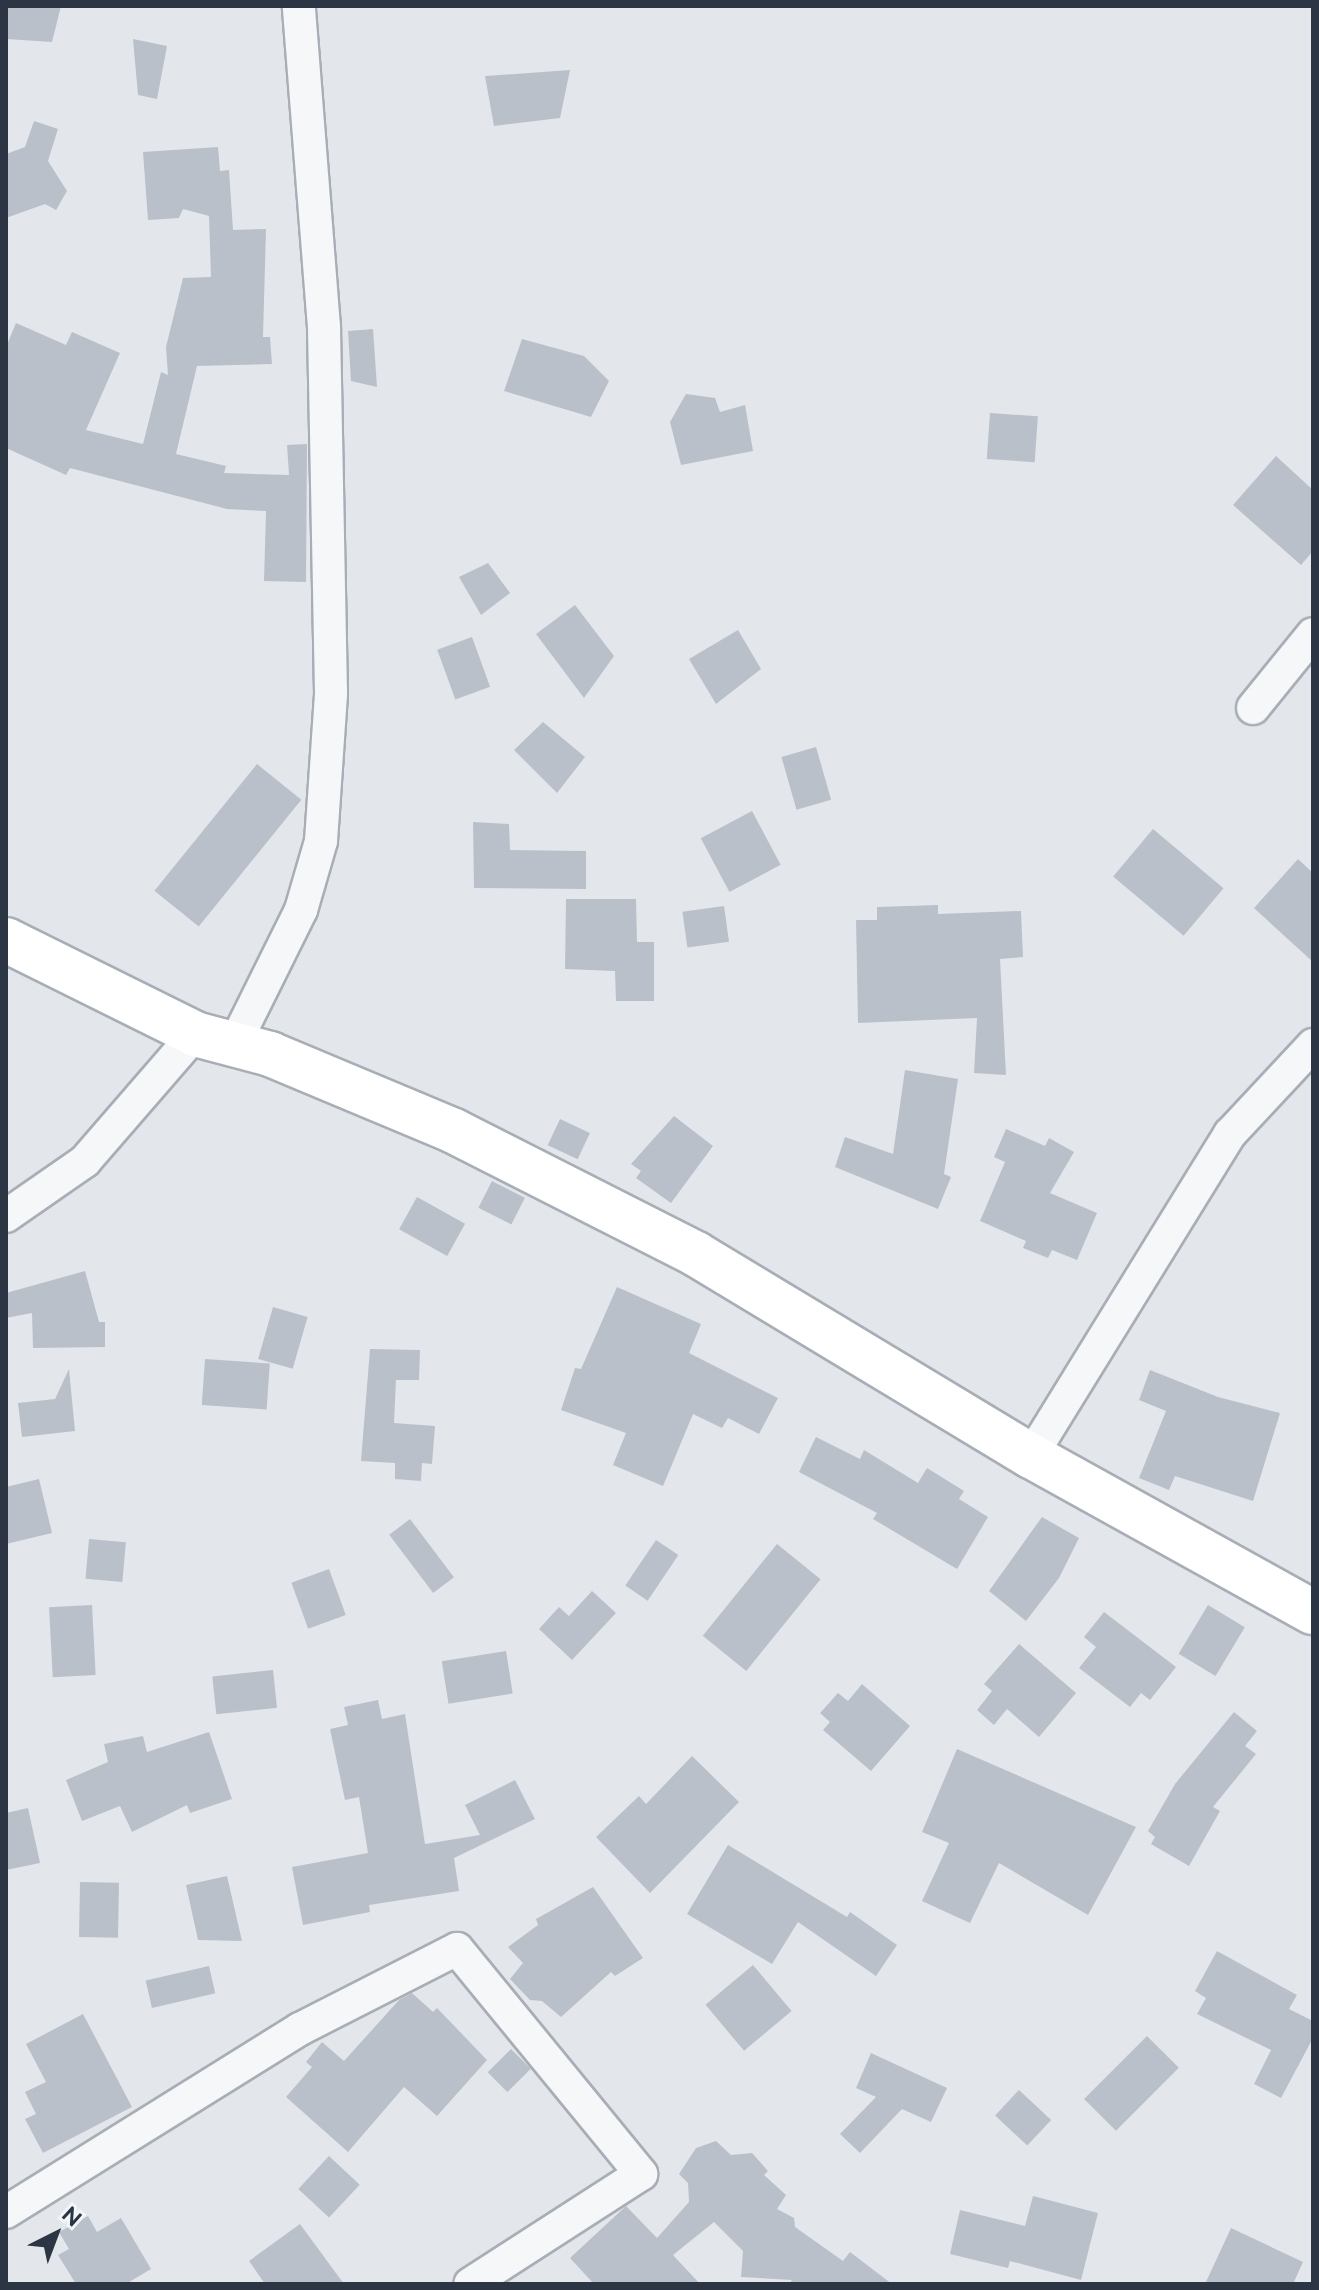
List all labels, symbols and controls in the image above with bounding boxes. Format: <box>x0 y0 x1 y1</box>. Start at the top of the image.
north arrow <box>16 2194 96 2274</box>
text: N <box>57 2201 87 2231</box>

